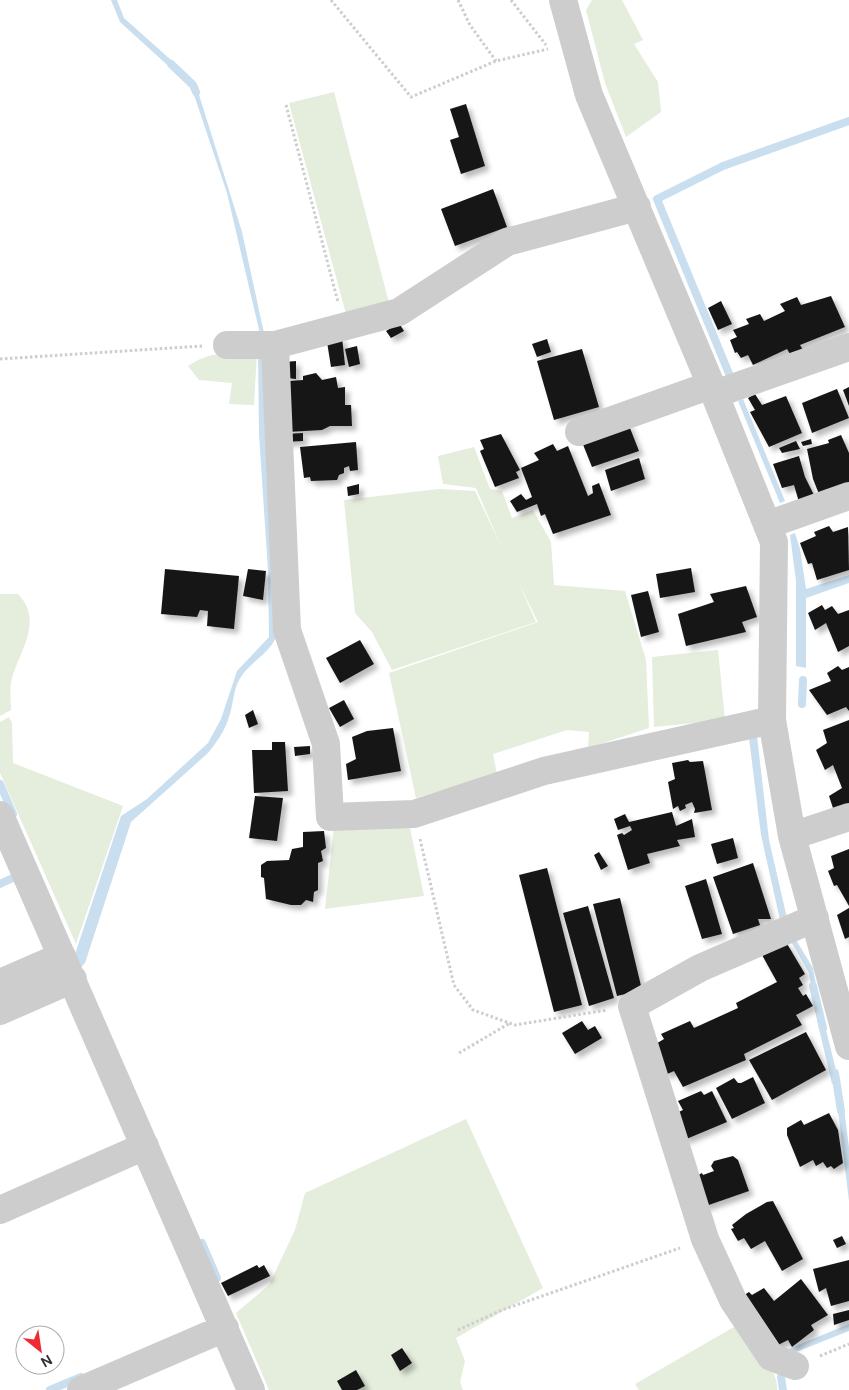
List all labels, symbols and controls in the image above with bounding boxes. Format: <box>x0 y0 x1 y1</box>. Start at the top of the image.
north arrow <box>15 1325 65 1375</box>
text: N <box>38 1351 55 1372</box>

